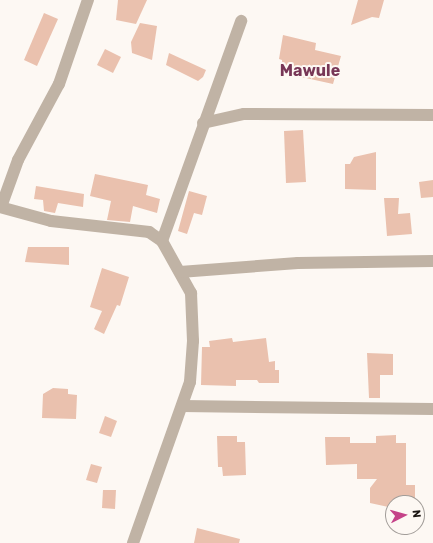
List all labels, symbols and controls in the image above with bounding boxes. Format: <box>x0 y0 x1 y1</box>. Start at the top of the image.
district label: Mawule <box>280 61 340 81</box>
north arrow <box>385 495 425 535</box>
text: N <box>410 509 423 518</box>

